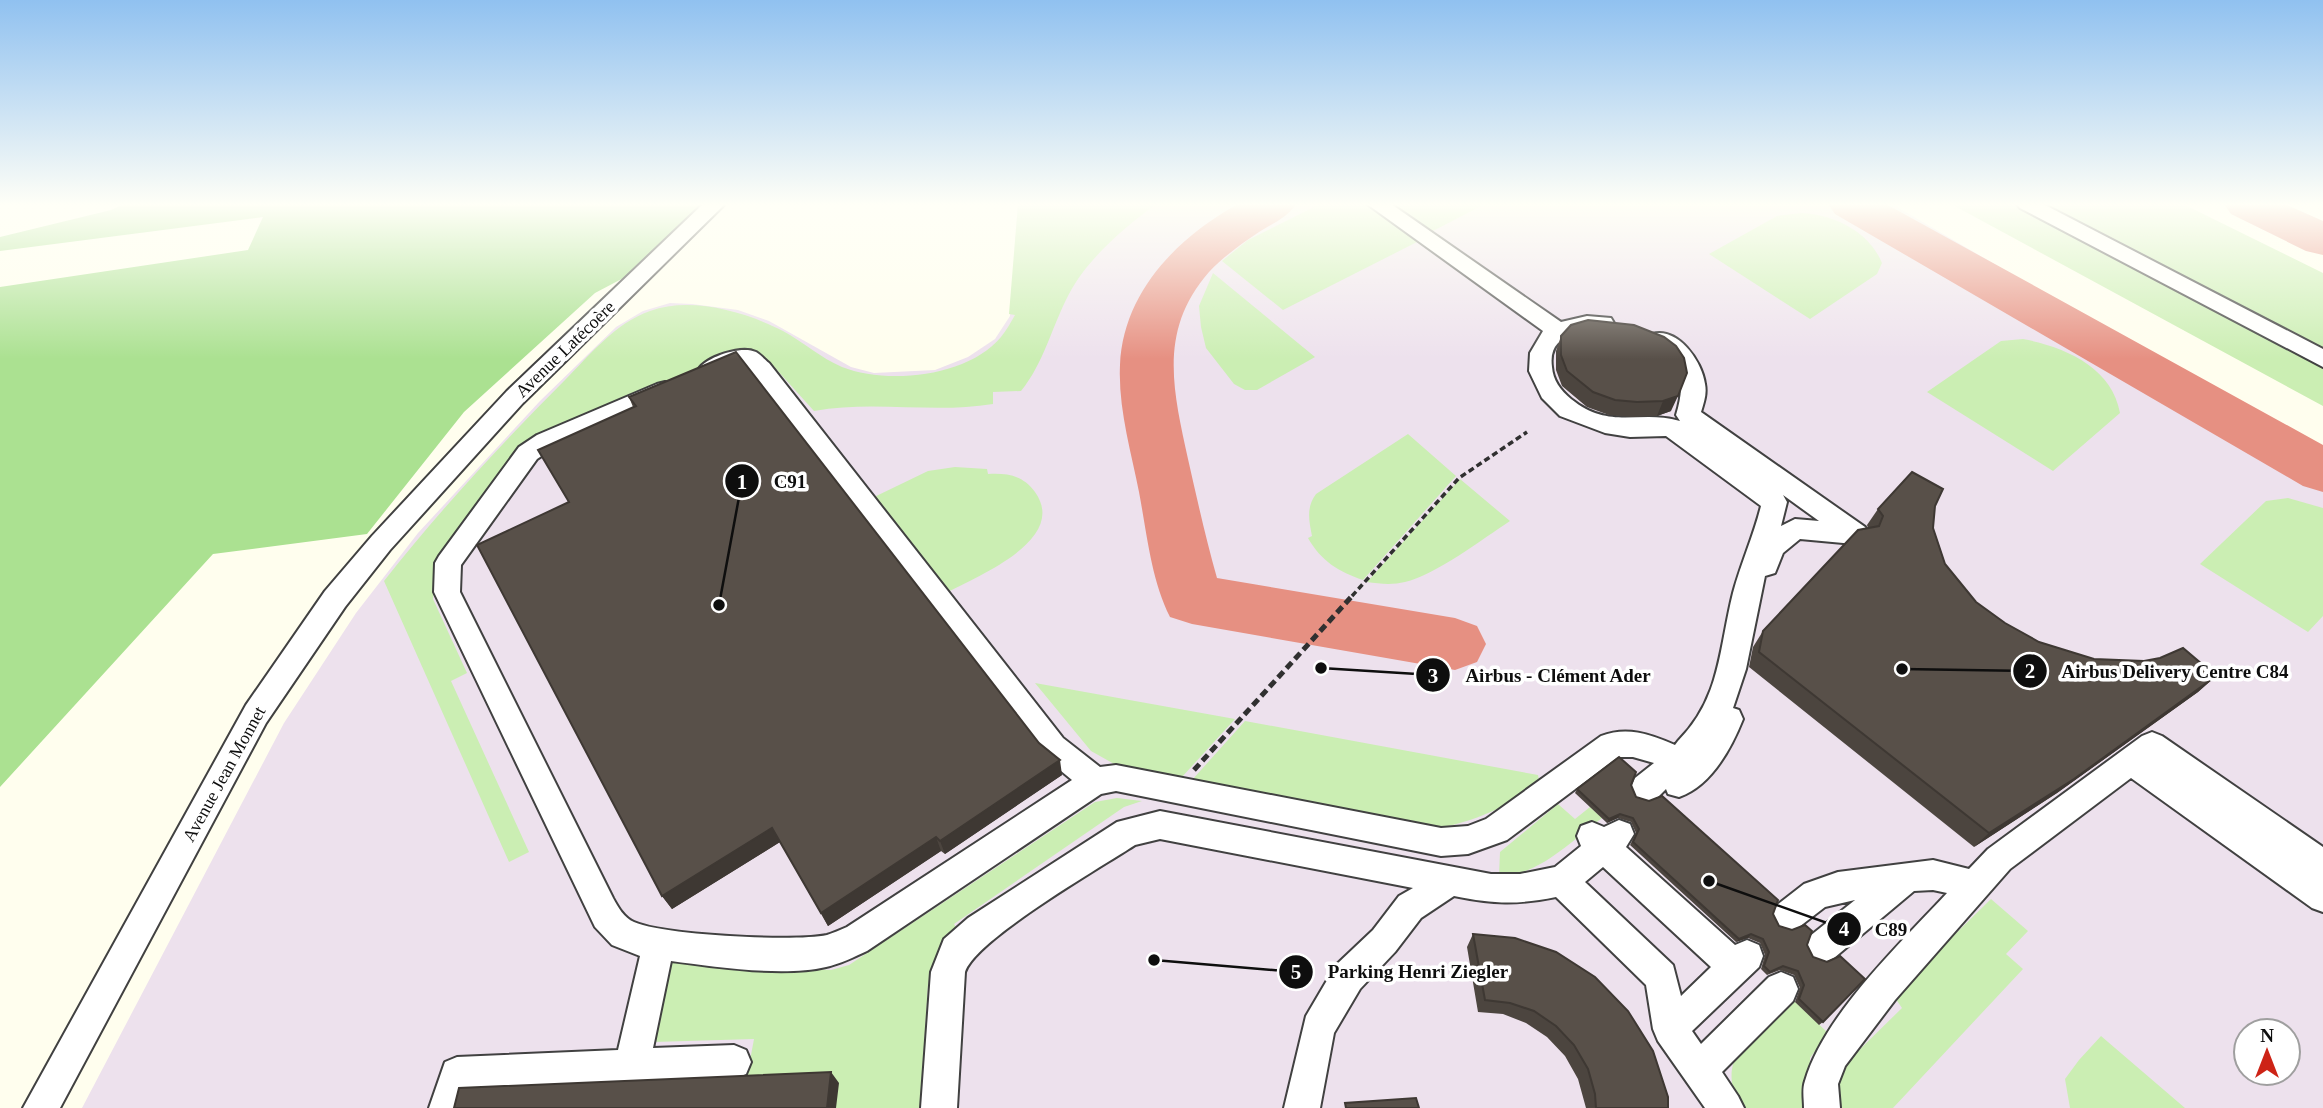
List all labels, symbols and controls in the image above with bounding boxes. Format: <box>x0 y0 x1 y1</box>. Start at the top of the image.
street label: Avenue Latécoère <box>511 297 619 401</box>
callout: C91 <box>724 461 820 501</box>
text: 1 <box>737 470 747 494</box>
text: C91 <box>774 471 806 492</box>
callout: Airbus Delivery Centre C84 <box>2012 651 2302 691</box>
callout: Airbus - Clément Ader <box>1415 655 1665 695</box>
text: 2 <box>2025 659 2035 683</box>
text: Airbus Delivery Centre C84 <box>2061 661 2289 682</box>
text: 3 <box>1428 664 1438 688</box>
text: Airbus - Clément Ader <box>1465 665 1651 686</box>
street label: Avenue Jean Monnet <box>178 703 270 845</box>
callout: C89 <box>1826 909 1922 949</box>
text: 4 <box>1839 917 1850 941</box>
text: C89 <box>1875 919 1907 940</box>
callout: Parking Henri Ziegler <box>1278 952 1522 992</box>
text: 5 <box>1291 960 1301 984</box>
text: Parking Henri Ziegler <box>1328 961 1509 982</box>
north arrow <box>2232 1017 2302 1087</box>
text: N <box>2260 1025 2274 1046</box>

